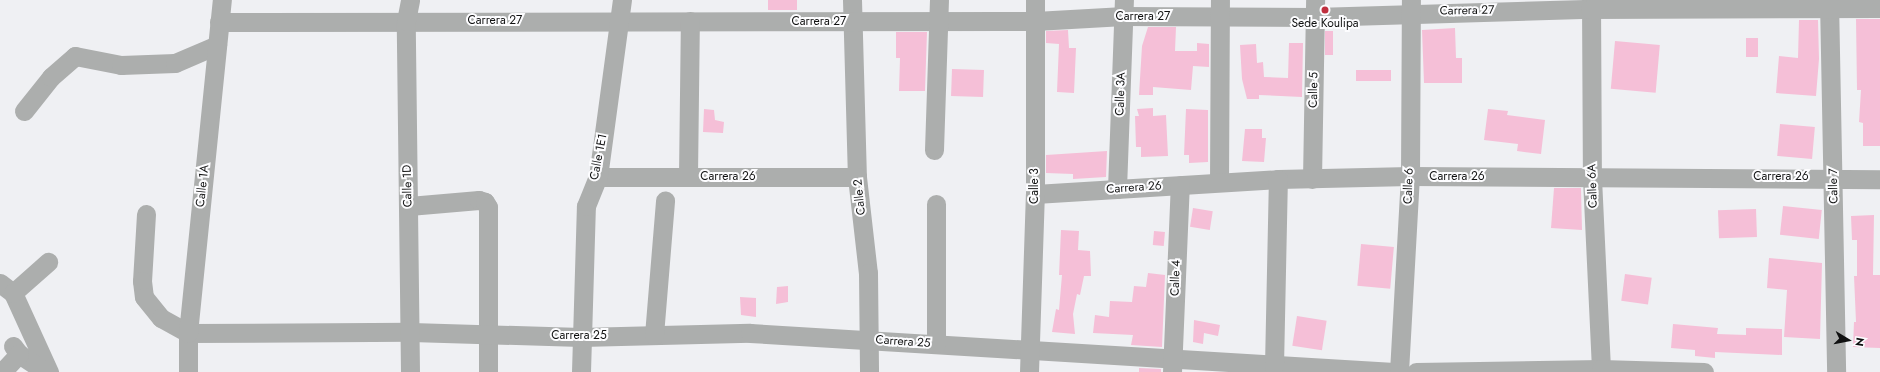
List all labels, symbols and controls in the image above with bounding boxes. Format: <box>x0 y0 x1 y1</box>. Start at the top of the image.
street label: Carrera 27 <box>1439 3 1495 19</box>
marker: Sede Koulipa <box>1320 5 1330 15</box>
street label: Carrera 27 <box>1116 10 1170 24</box>
street label: Carrera 27 <box>468 14 522 28</box>
street label: Carrera 27 <box>792 15 846 29</box>
place label: Sede Koulipa <box>1291 17 1359 31</box>
street label: Calle 3A <box>1113 72 1129 116</box>
street label: Calle 5 <box>1306 72 1322 108</box>
street label: Calle 1E1 <box>587 133 611 181</box>
street label: Calle 1A <box>194 164 212 208</box>
street label: Calle 1D <box>400 164 416 208</box>
street label: Calle 6A <box>1585 164 1601 208</box>
street label: Calle 3 <box>1028 168 1042 204</box>
street label: Calle 6 <box>1401 168 1417 204</box>
street label: Calle 7 <box>1826 168 1842 204</box>
street label: Carrera 26 <box>700 170 756 184</box>
street label: Carrera 26 <box>1429 170 1485 184</box>
street label: Carrera 26 <box>1753 170 1809 184</box>
street label: Calle 2 <box>851 178 869 216</box>
street label: Carrera 26 <box>1106 179 1162 197</box>
street label: Calle 4 <box>1168 260 1184 296</box>
north arrow <box>1828 320 1868 360</box>
street label: Carrera 25 <box>551 329 607 343</box>
street label: Carrera 25 <box>875 333 931 351</box>
text: N <box>1851 336 1868 348</box>

